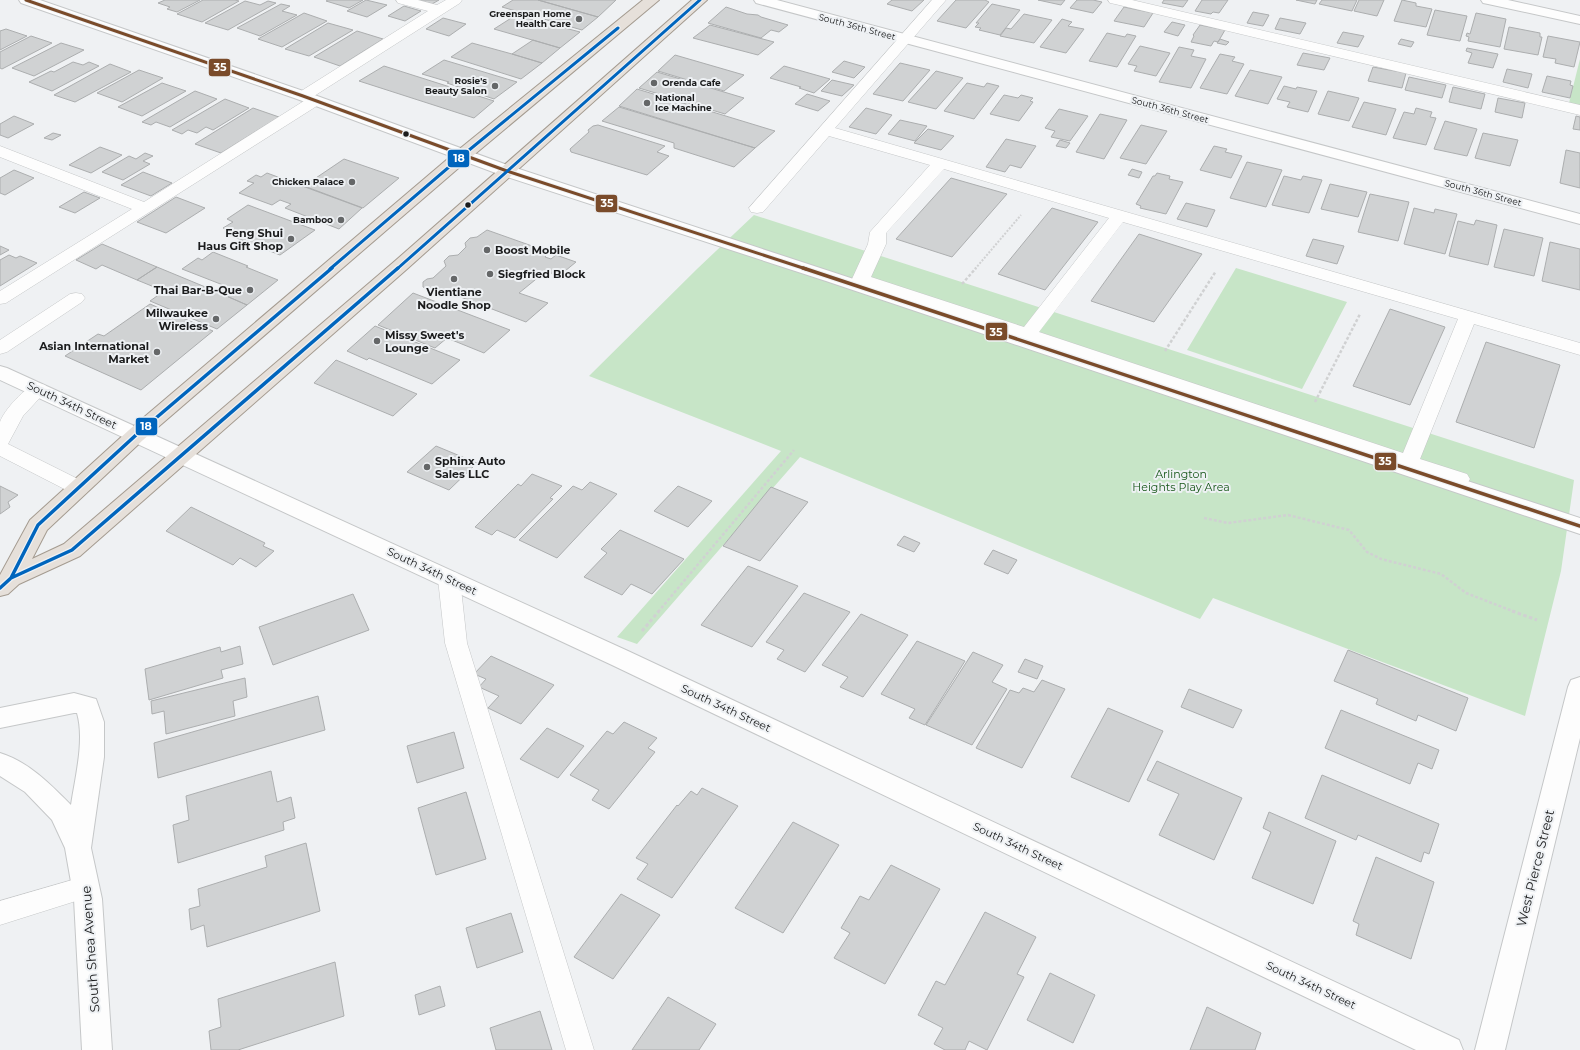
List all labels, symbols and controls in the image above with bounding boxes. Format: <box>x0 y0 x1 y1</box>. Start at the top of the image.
place label: Greenspan Home Health Care <box>489 8 571 29</box>
street label: South 36th Street <box>817 11 897 42</box>
marker: Greenspan Home Health Care <box>574 14 584 24</box>
line badge: 35 <box>208 58 231 77</box>
text: 35 <box>213 60 227 74</box>
place label: Rosie's Beauty Salon <box>425 75 487 96</box>
place label: Orenda Cafe <box>662 77 721 88</box>
marker: Orenda Cafe <box>649 78 659 88</box>
marker: Rosie's Beauty Salon <box>490 81 500 91</box>
place label: National Ice Machine <box>655 92 712 113</box>
street label: South 36th Street <box>1130 94 1210 125</box>
marker: National Ice Machine <box>642 98 652 108</box>
unlabelled marker <box>401 129 411 139</box>
line badge: 18 <box>447 149 470 168</box>
text: 18 <box>453 151 465 165</box>
place label: Chicken Palace <box>272 176 344 187</box>
marker: Chicken Palace <box>347 177 357 187</box>
street label: South 36th Street <box>1443 177 1523 208</box>
line badge: 35 <box>595 194 618 213</box>
text: 35 <box>600 196 614 210</box>
unlabelled marker <box>463 200 473 210</box>
place label: Bamboo <box>293 214 333 225</box>
marker: Bamboo <box>336 215 346 225</box>
place label: Feng Shui Haus Gift Shop <box>197 226 283 253</box>
marker: Feng Shui Haus Gift Shop <box>286 234 296 244</box>
place label: Boost Mobile <box>495 243 570 257</box>
marker: Boost Mobile <box>482 245 492 255</box>
place label: Siegfried Block <box>498 267 586 281</box>
marker: Siegfried Block <box>485 269 495 279</box>
marker: Vientiane Noodle Shop <box>449 274 459 284</box>
place label: Thai Bar-B-Que <box>154 283 242 297</box>
marker: Thai Bar-B-Que <box>245 285 255 295</box>
place label: Vientiane Noodle Shop <box>417 285 491 312</box>
place label: Milwaukee Wireless <box>146 306 208 333</box>
marker: Milwaukee Wireless <box>211 314 221 324</box>
line badge: 35 <box>985 322 1008 341</box>
text: 35 <box>989 325 1003 339</box>
place label: Missy Sweet's Lounge <box>385 328 464 355</box>
marker: Missy Sweet's Lounge <box>372 336 382 346</box>
place label: Asian International Market <box>38 339 149 366</box>
marker: Asian International Market <box>152 347 162 357</box>
street label: South 34th Street <box>25 378 120 432</box>
line badge: 18 <box>135 417 158 436</box>
text: 18 <box>140 419 152 433</box>
line badge: 35 <box>1374 452 1397 471</box>
place label: Sphinx Auto Sales LLC <box>435 454 505 481</box>
text: 35 <box>1378 454 1392 468</box>
marker: Sphinx Auto Sales LLC <box>422 462 432 472</box>
park label: Arlington Heights Play Area <box>1132 467 1230 494</box>
street label: South 34th Street <box>385 544 480 598</box>
street label: South 34th Street <box>679 681 774 735</box>
street label: West Pierce Street <box>1513 808 1557 928</box>
street label: South 34th Street <box>971 819 1066 873</box>
street label: South Shea Avenue <box>78 885 102 1013</box>
street label: South 34th Street <box>1264 958 1359 1012</box>

